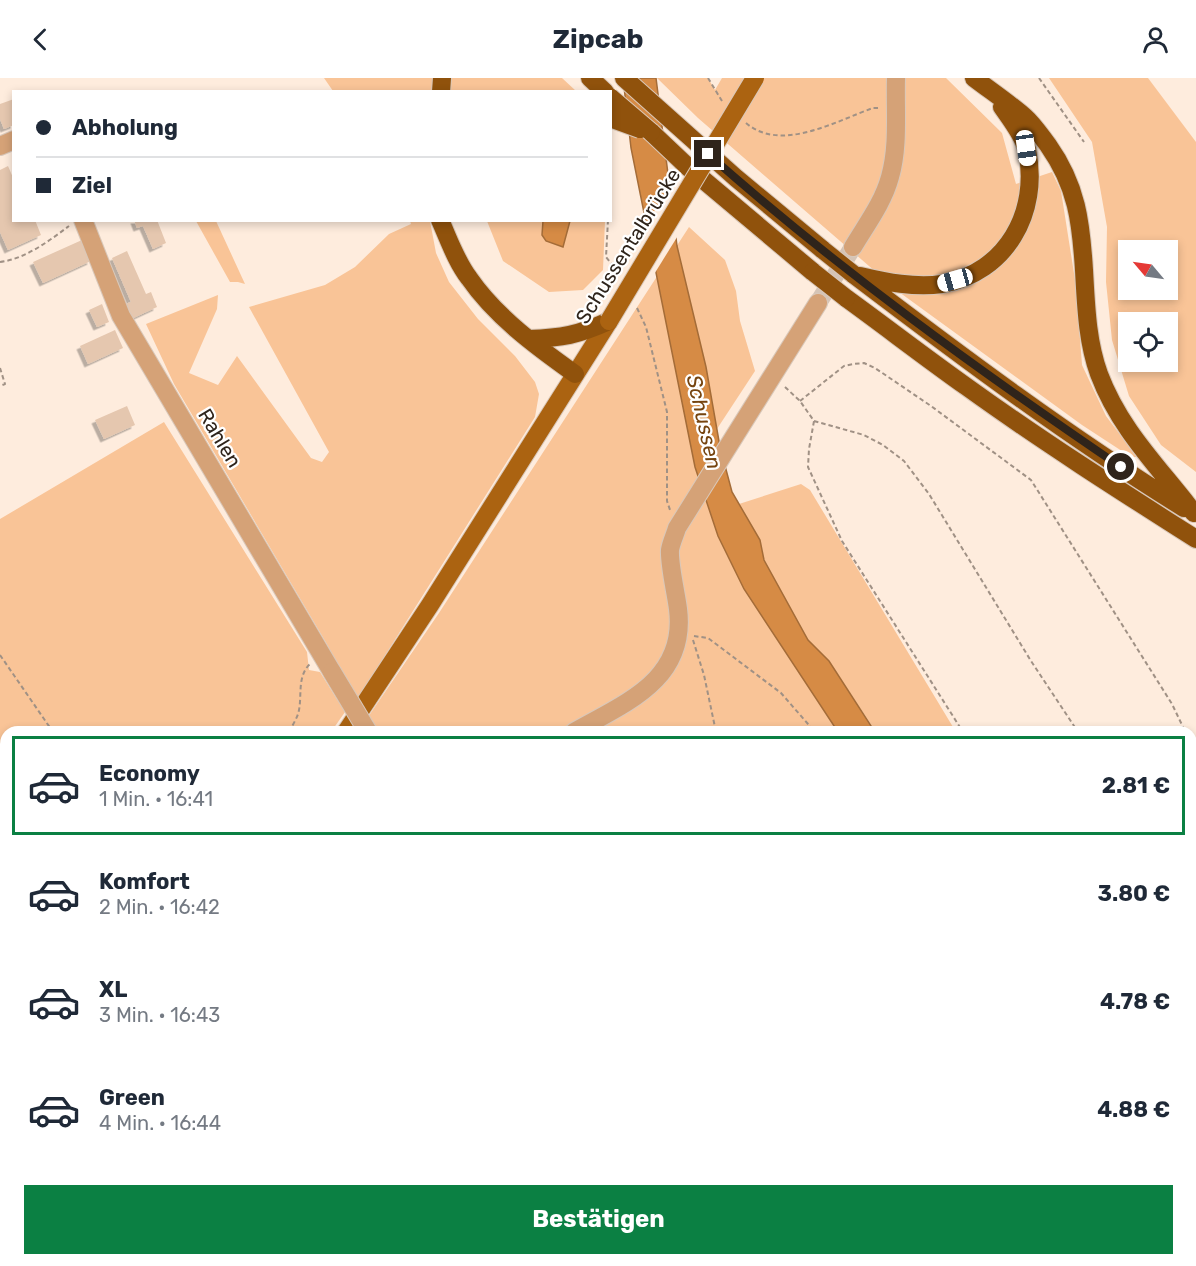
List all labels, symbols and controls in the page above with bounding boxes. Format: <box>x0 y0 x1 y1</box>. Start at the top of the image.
icon: back <box>24 23 57 56</box>
text: Zipcab <box>552 23 644 55</box>
icon: person <box>1139 23 1172 56</box>
text: Abholung <box>72 114 178 141</box>
car <box>1015 129 1037 167</box>
route end <box>694 140 721 167</box>
street label: Schussentalbrücke <box>570 164 686 328</box>
text: Ziel <box>72 172 112 199</box>
north arrow <box>1118 240 1178 300</box>
map controls <box>1118 240 1178 372</box>
car <box>935 266 975 294</box>
button: locate <box>1118 312 1178 372</box>
water label: Schussen <box>682 372 727 471</box>
street label: Rahlen <box>193 404 247 472</box>
route start <box>1107 453 1134 480</box>
icon: car <box>27 759 81 813</box>
text: Economy <box>99 760 200 787</box>
text: 2.81 € <box>1102 772 1170 799</box>
text: 1 Min. · 16:41 <box>99 787 213 811</box>
icon: car <box>27 867 81 921</box>
text: Komfort <box>99 868 190 895</box>
text: 3.80 € <box>1098 880 1170 907</box>
text: 2 Min. · 16:42 <box>99 895 220 919</box>
icon: car <box>27 975 81 1029</box>
text: XL <box>99 976 127 1003</box>
text: 4.78 € <box>1100 988 1170 1015</box>
text: 3 Min. · 16:43 <box>99 1003 220 1027</box>
icon: car <box>27 1083 81 1137</box>
text: Green <box>99 1084 165 1111</box>
text: 4.88 € <box>1097 1096 1170 1123</box>
text: 4 Min. · 16:44 <box>99 1111 221 1135</box>
button: Bestätigen <box>24 1185 1173 1254</box>

